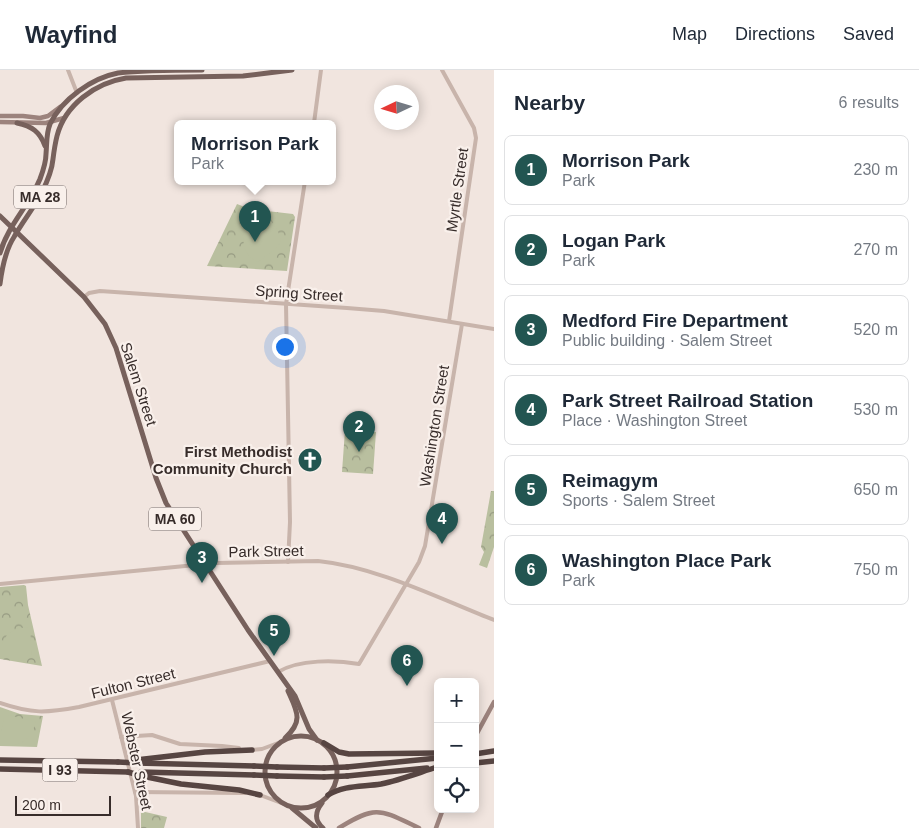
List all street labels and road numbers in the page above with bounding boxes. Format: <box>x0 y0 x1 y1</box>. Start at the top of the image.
street label: Myrtle Street <box>443 146 471 233</box>
road number: MA 28 <box>14 185 66 208</box>
street label: Spring Street <box>255 281 344 305</box>
street label: Salem Street <box>118 340 161 429</box>
street label: Washington Street <box>416 363 452 488</box>
road number: MA 60 <box>149 508 201 530</box>
street label: Park Street <box>228 542 304 560</box>
street label: Fulton Street <box>89 664 178 702</box>
street label: Webster Street <box>118 710 156 812</box>
road number: I 93 <box>42 758 78 782</box>

